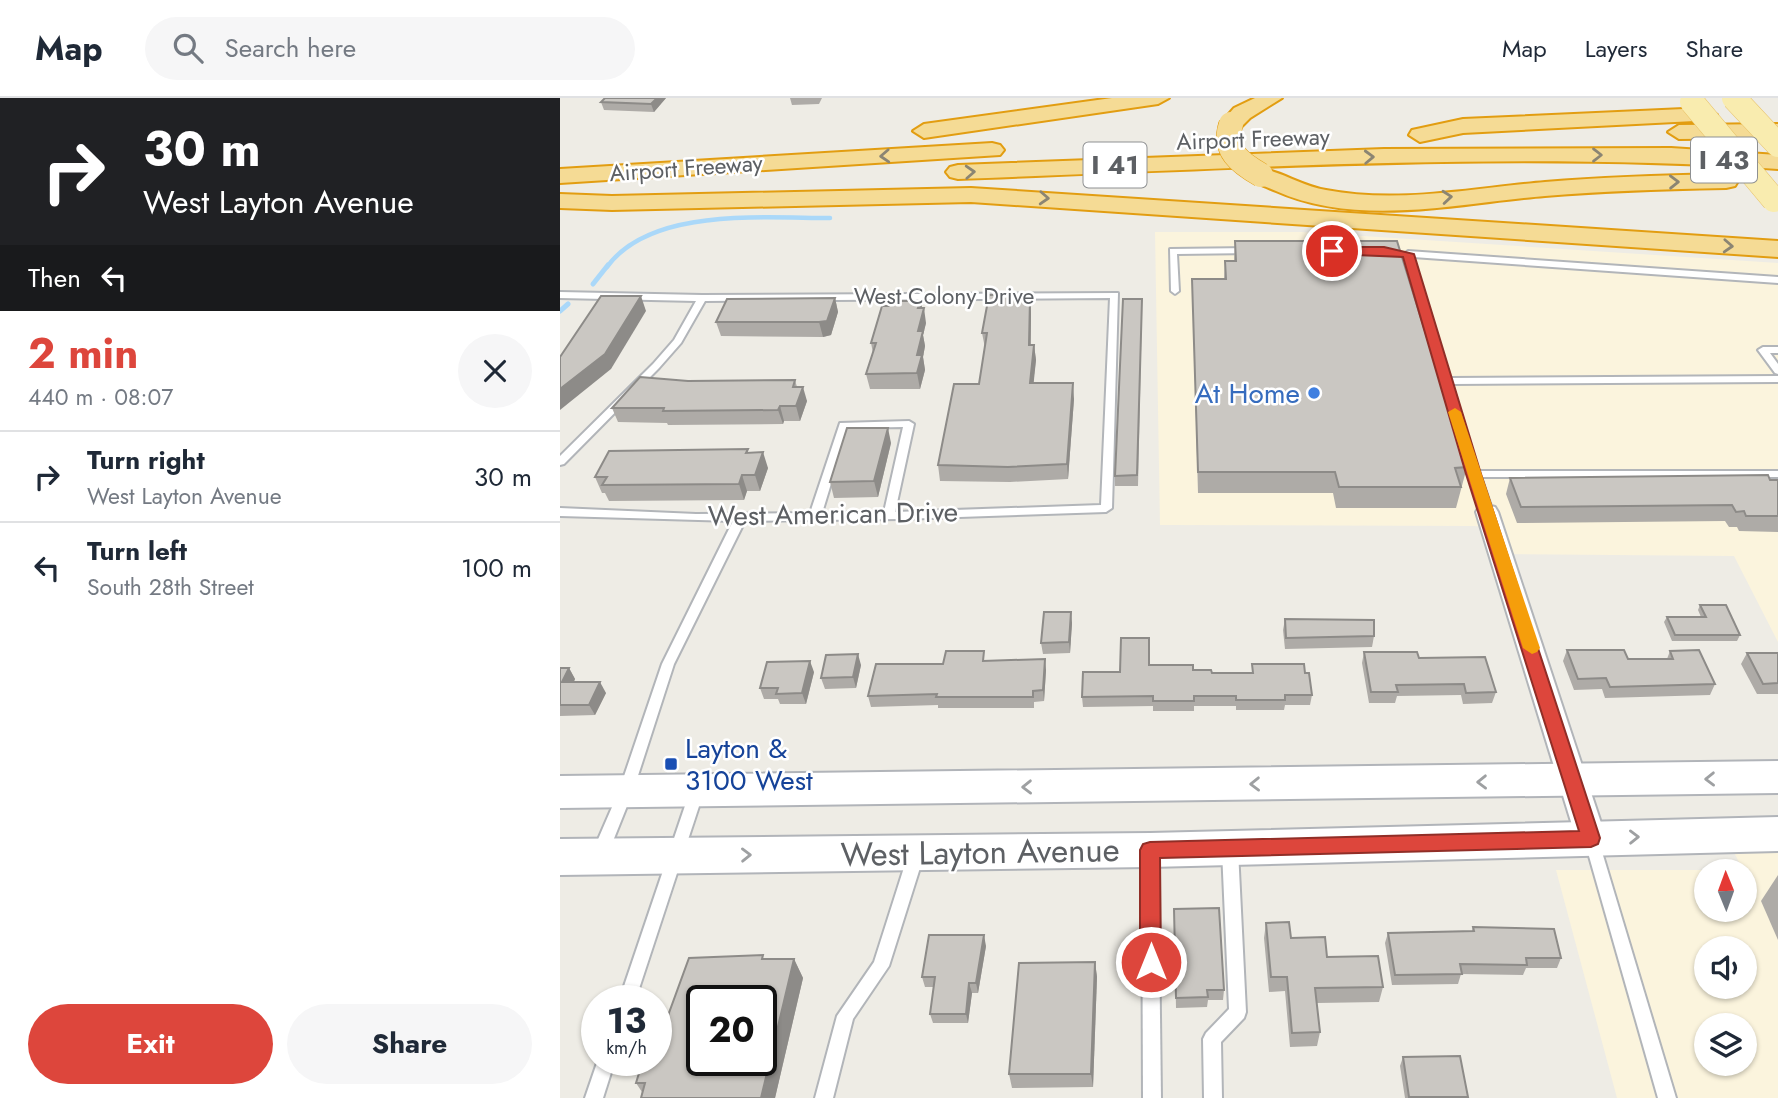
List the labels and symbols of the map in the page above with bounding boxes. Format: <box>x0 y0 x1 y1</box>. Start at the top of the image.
street label: Airport Freeway <box>1176 119 1331 159</box>
road number: I 43 <box>1691 138 1757 183</box>
road number: I 41 <box>1084 142 1146 188</box>
street label: Airport Freeway <box>608 146 765 190</box>
one-way arrow <box>1592 147 1602 163</box>
one-way arrow <box>879 148 890 163</box>
one-way arrow <box>1364 149 1375 164</box>
one-way arrow <box>965 164 976 179</box>
one-way arrow <box>1670 174 1680 190</box>
one-way arrow <box>1442 190 1453 205</box>
one-way arrow <box>1039 191 1050 206</box>
pin <box>1302 221 1362 281</box>
one-way arrow <box>1723 238 1734 253</box>
street label: West Colony Drive <box>854 279 1035 313</box>
place label: At Home <box>1195 373 1300 414</box>
marker: At Home <box>1306 385 1322 401</box>
street label: West American Drive <box>708 491 958 537</box>
place label: Layton & 3100 West <box>685 728 813 801</box>
marker: Layton & 3100 West <box>663 756 679 772</box>
one-way arrow <box>1704 771 1715 786</box>
one-way arrow <box>1477 774 1487 790</box>
one-way arrow <box>1249 776 1260 792</box>
one-way arrow <box>1022 779 1032 795</box>
street label: West Layton Avenue <box>840 826 1120 878</box>
one-way arrow <box>1629 830 1640 845</box>
one-way arrow <box>741 847 751 863</box>
north arrow <box>1694 859 1757 922</box>
position arrow <box>1114 925 1188 999</box>
speed limit sign: 20 <box>686 985 777 1076</box>

